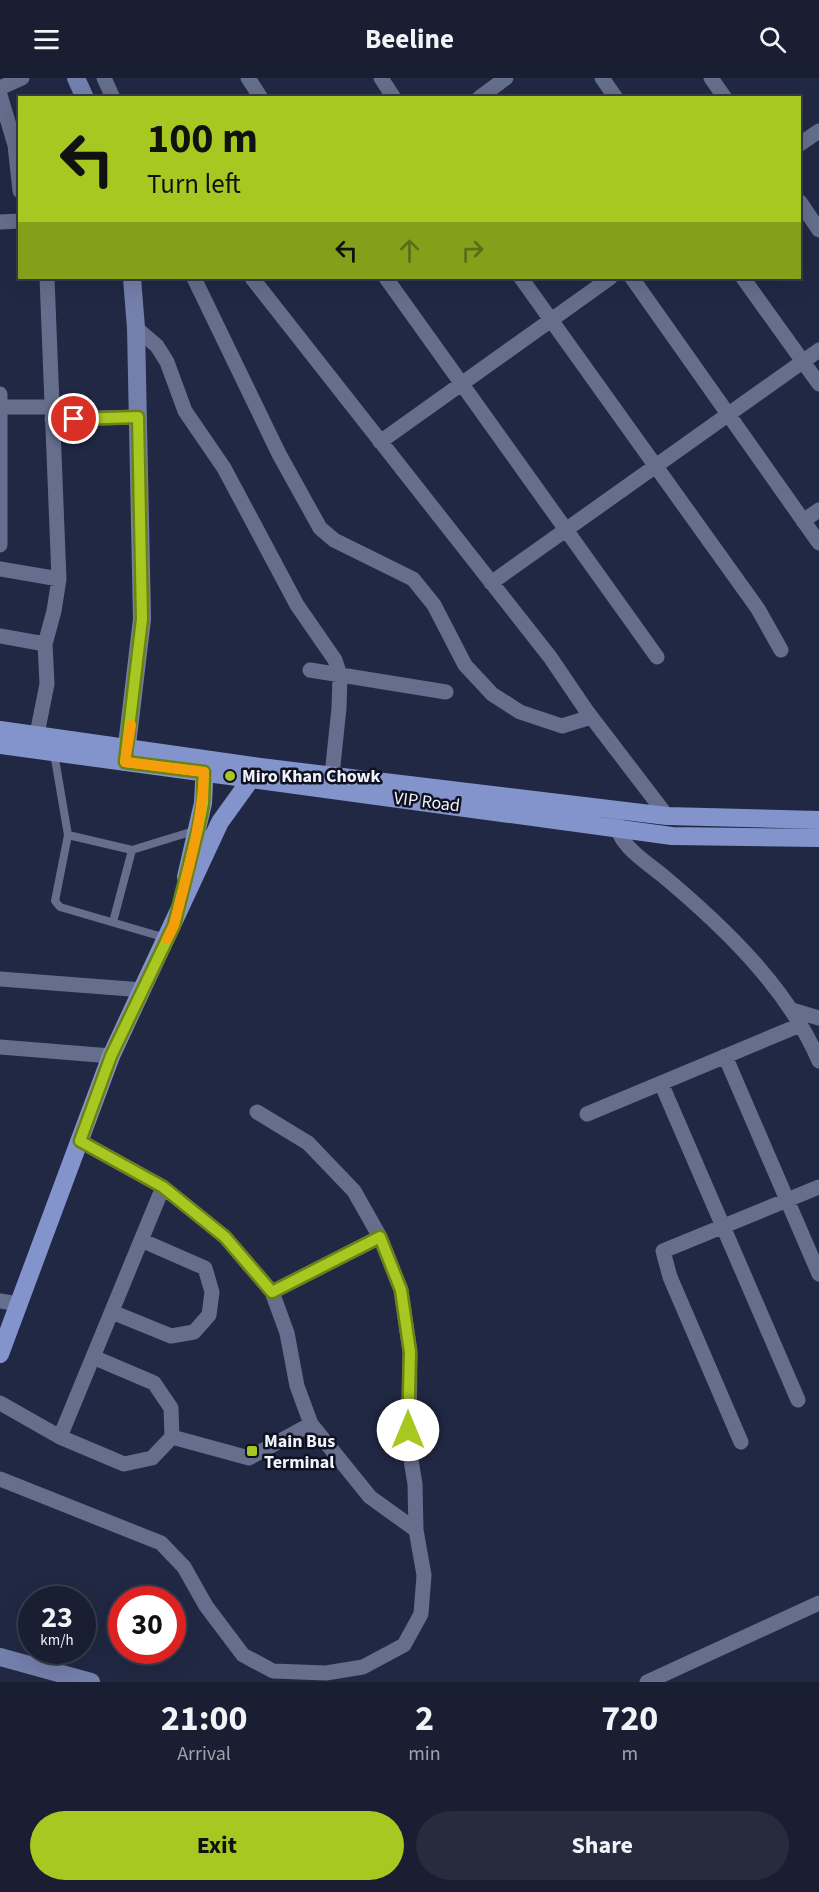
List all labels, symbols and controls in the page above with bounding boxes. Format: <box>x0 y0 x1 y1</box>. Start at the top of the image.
text: Beeline <box>365 20 454 59</box>
icon: menu <box>30 23 63 56</box>
icon: search <box>756 23 789 56</box>
text: 100 m <box>147 109 258 169</box>
icon: left <box>48 120 126 198</box>
text: Turn left <box>147 165 241 204</box>
icon: left <box>330 234 363 267</box>
icon: ahead <box>393 234 426 267</box>
icon: right <box>456 234 489 267</box>
pin <box>48 393 99 444</box>
icon: arrive <box>57 402 90 435</box>
place label: Miro Khan Chowk <box>242 764 381 789</box>
marker: Miro Khan Chowk <box>223 769 237 783</box>
street label: VIP Road <box>393 786 461 818</box>
position arrow <box>376 1398 440 1462</box>
place label: Main Bus Terminal <box>264 1429 335 1475</box>
marker: Main Bus Terminal <box>245 1444 259 1458</box>
speed limit sign: 30 <box>108 1586 186 1664</box>
text: 23 <box>41 1596 73 1639</box>
text: km/h <box>40 1630 74 1651</box>
text: 21:00 <box>161 1693 248 1744</box>
text: 2 <box>415 1693 434 1744</box>
text: 720 <box>601 1693 658 1744</box>
text: Arrival <box>177 1740 231 1768</box>
text: min <box>408 1740 441 1768</box>
text: m <box>621 1740 638 1768</box>
button: Exit <box>30 1811 404 1880</box>
button: Share <box>416 1811 789 1880</box>

